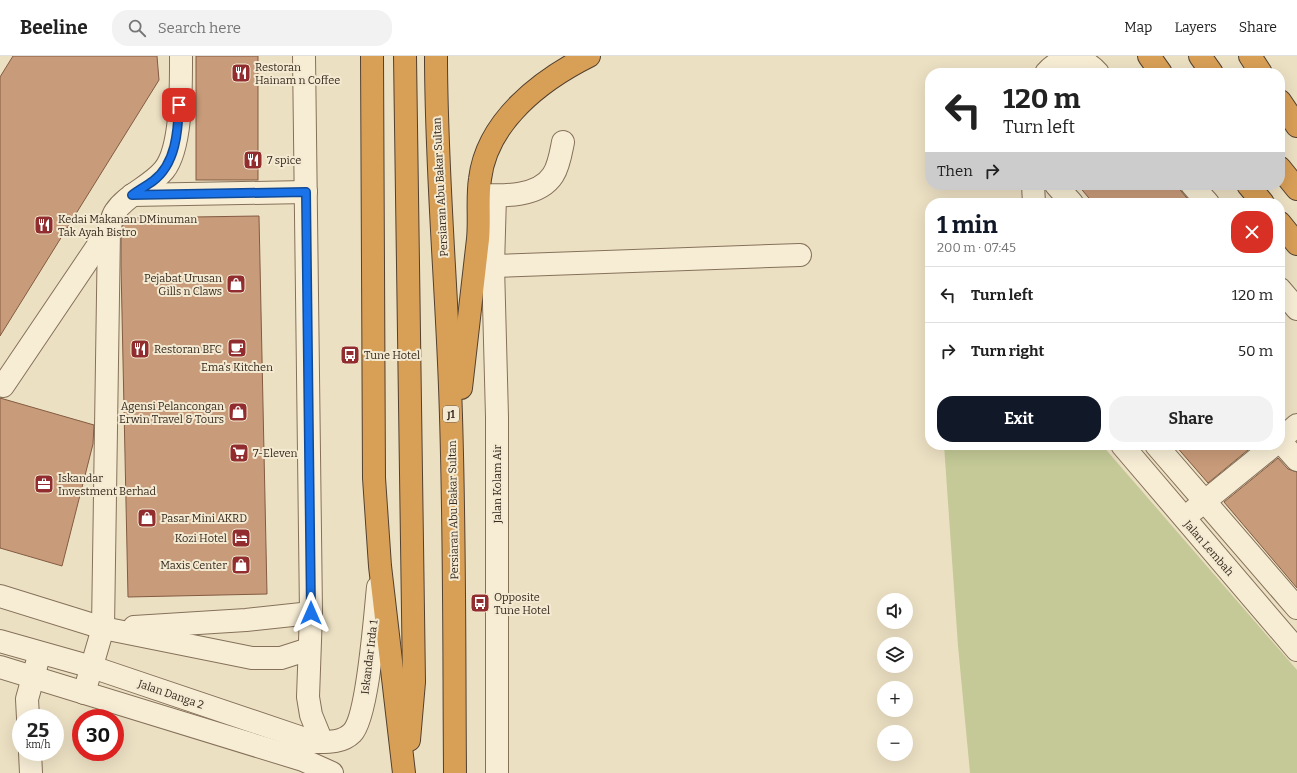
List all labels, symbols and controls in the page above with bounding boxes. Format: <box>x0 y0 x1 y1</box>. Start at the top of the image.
search box <box>112 10 392 46</box>
text: Beeline <box>20 16 88 39</box>
icon: search <box>126 17 148 39</box>
text: Search here <box>158 19 241 37</box>
text: Map <box>1124 19 1152 36</box>
text: Layers <box>1174 19 1217 36</box>
text: Share <box>1239 19 1277 36</box>
place label: Restoran Hainam n Coffee <box>255 61 340 87</box>
restaurant icon: Restoran Hainam n Coffee <box>230 62 252 84</box>
text: 120 m <box>1003 82 1080 115</box>
icon: left <box>937 84 989 136</box>
pin <box>162 88 196 122</box>
icon: arrive <box>168 94 190 116</box>
text: Turn left <box>1003 116 1075 138</box>
street label: Persiaran Abu Bakar Sultan <box>430 117 451 257</box>
restaurant icon: 7 spice <box>242 149 264 171</box>
place label: 7 spice <box>267 154 301 167</box>
icon: right <box>981 160 1003 182</box>
text: Then <box>937 162 973 180</box>
text: 1 min <box>937 211 998 239</box>
button: close <box>1231 211 1273 253</box>
place label: Kedai Makanan DMinuman Tak Ayah Bistro <box>58 213 197 239</box>
restaurant icon: Kedai Makanan DMinuman Tak Ayah Bistro <box>33 214 55 236</box>
text: 200 m · 07:45 <box>937 240 1016 255</box>
place label: Pejabat Urusan Gills n Claws <box>144 272 222 298</box>
shop icon: Pejabat Urusan Gills n Claws <box>225 273 247 295</box>
icon: left <box>937 284 959 306</box>
text: Turn left <box>971 286 1033 304</box>
text: 120 m <box>1232 286 1273 304</box>
cafe icon: Ema's Kitchen <box>226 337 248 359</box>
restaurant icon: Restoran BFC <box>129 338 151 360</box>
icon: right <box>937 340 959 362</box>
text: Turn right <box>971 342 1044 360</box>
text: 50 m <box>1238 342 1273 360</box>
place label: Restoran BFC <box>154 343 222 356</box>
bus stop icon: Tune Hotel <box>339 344 361 366</box>
place label: Tune Hotel <box>364 349 420 362</box>
place label: Ema's Kitchen <box>201 361 273 374</box>
button: Exit <box>937 396 1101 442</box>
button: Share <box>1109 396 1273 442</box>
place label: Agensi Pelancongan Erwin Travel & Tours <box>119 400 224 426</box>
shop icon: Agensi Pelancongan Erwin Travel & Tours <box>227 401 249 423</box>
road number: J1 <box>443 406 459 422</box>
street label: Persiaran Abu Bakar Sultan <box>446 440 461 580</box>
supermarket icon: 7-Eleven <box>228 442 250 464</box>
street label: Jalan Kolam Air <box>491 445 504 524</box>
place label: 7-Eleven <box>253 447 298 460</box>
place label: Iskandar Investment Berhad <box>58 472 157 498</box>
office icon: Iskandar Investment Berhad <box>33 473 55 495</box>
shop icon: Pasar Mini AKRD <box>136 507 158 529</box>
place label: Pasar Mini AKRD <box>161 512 247 525</box>
street label: Jalan Lembah <box>1180 517 1236 579</box>
hotel icon: Kozi Hotel <box>230 527 252 549</box>
place label: Kozi Hotel <box>175 532 227 545</box>
shop icon: Maxis Center <box>230 554 252 576</box>
place label: Maxis Center <box>160 559 227 572</box>
place label: Opposite Tune Hotel <box>494 591 550 617</box>
position arrow <box>290 592 332 634</box>
bus stop icon: Opposite Tune Hotel <box>469 592 491 614</box>
map controls <box>877 593 913 761</box>
button: sound <box>877 593 913 629</box>
street label: Iskandar Irda 1 <box>358 619 381 695</box>
button: layers <box>877 637 913 673</box>
street label: Jalan Danga 2 <box>135 677 205 712</box>
button: + <box>877 681 913 717</box>
speed limit sign: 30 <box>72 709 124 761</box>
text: 25 <box>27 718 49 742</box>
button: − <box>877 725 913 761</box>
text: km/h <box>26 739 50 751</box>

